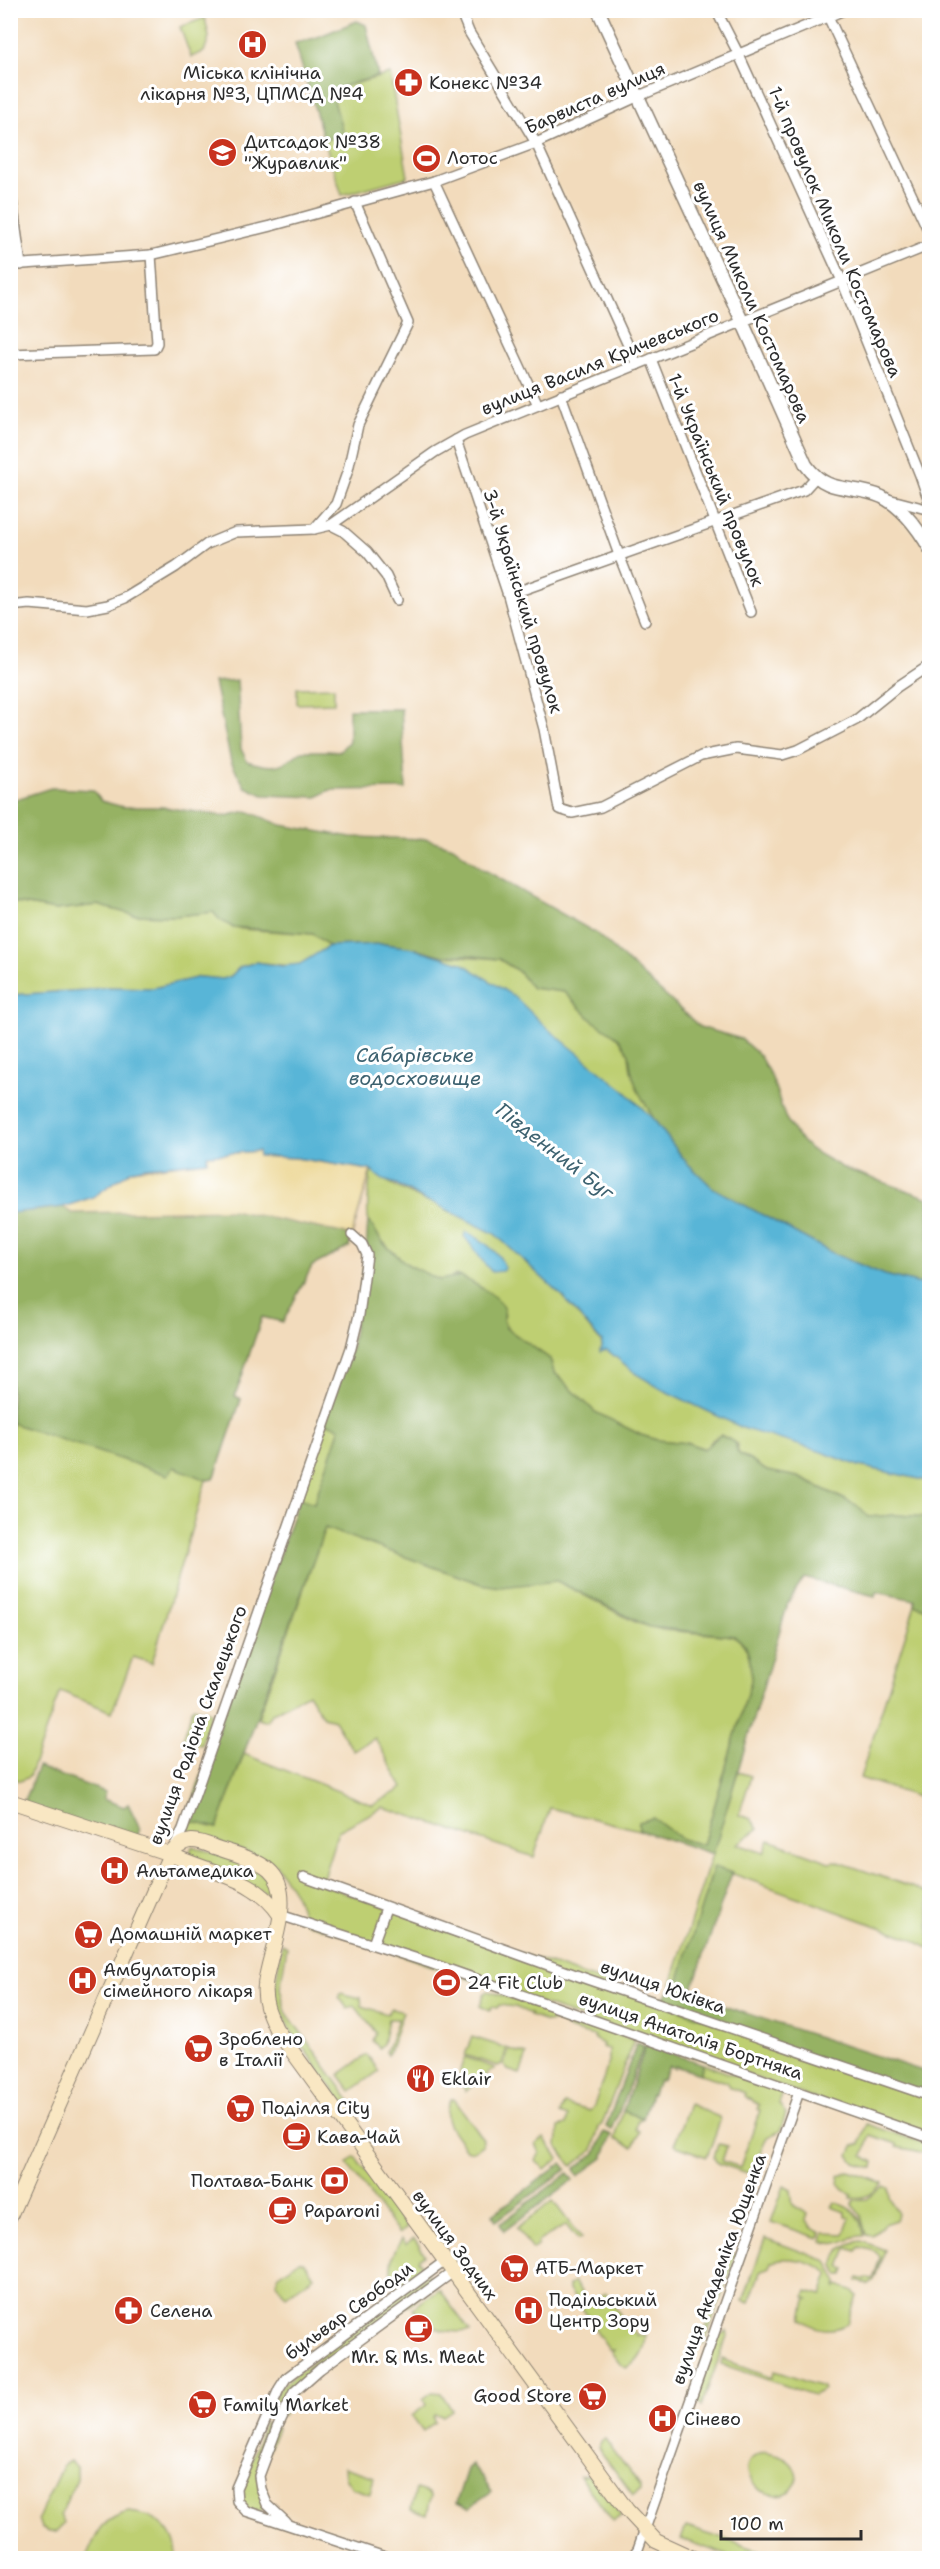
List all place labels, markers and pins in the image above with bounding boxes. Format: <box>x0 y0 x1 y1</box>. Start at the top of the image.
hospital icon: Міська клінічна лікарня №3, ЦПМСД №4 <box>236 28 268 60</box>
place label: Міська клінічна лікарня №3, ЦПМСД №4 <box>140 61 364 106</box>
pharmacy icon: Конекс №34 <box>392 67 424 99</box>
place label: Конекс №34 <box>429 71 542 95</box>
place label: Дитсадок №38 "Журавлик" <box>244 130 381 175</box>
school or university icon: Дитсадок №38 "Журавлик" <box>207 136 239 168</box>
sports icon: Лотос <box>410 142 442 174</box>
place label: Лотос <box>447 146 498 170</box>
hospital icon: Альтамедика <box>99 1855 131 1887</box>
place label: Альтамедика <box>136 1859 254 1883</box>
supermarket icon: Домашній маркет <box>73 1918 105 1950</box>
place label: Домашній маркет <box>110 1922 272 1946</box>
place label: Амбулаторія сімейного лікаря <box>103 1958 253 2003</box>
hospital icon: Амбулаторія сімейного лікаря <box>66 1964 98 1996</box>
sports icon: 24 Fit Club <box>430 1967 462 1999</box>
place label: 24 Fit Club <box>467 1971 563 1995</box>
place label: Зроблено в Італії <box>219 2027 303 2072</box>
supermarket icon: Зроблено в Італії <box>182 2033 214 2065</box>
restaurant icon: Eklair <box>404 2063 436 2095</box>
place label: Eklair <box>441 2067 492 2091</box>
supermarket icon: Поділля City <box>225 2092 257 2124</box>
place label: Поділля City <box>262 2096 370 2120</box>
cafe icon: Кава-Чай <box>280 2121 312 2153</box>
place label: Кава-Чай <box>317 2125 400 2149</box>
bank icon: Полтава-Банк <box>318 2165 350 2197</box>
place label: Полтава-Банк <box>191 2169 313 2193</box>
cafe icon: Paparoni <box>267 2195 299 2227</box>
place label: Paparoni <box>304 2199 380 2223</box>
supermarket icon: АТБ-Маркет <box>498 2252 530 2284</box>
place label: АТБ-Маркет <box>535 2256 644 2280</box>
place label: Подільський Центр Зору <box>549 2288 657 2333</box>
hospital icon: Подільський Центр Зору <box>512 2294 544 2326</box>
pharmacy icon: Селена <box>113 2295 145 2327</box>
place label: Селена <box>150 2299 213 2323</box>
cafe icon: Mr. & Ms. Meat <box>402 2312 434 2344</box>
place label: Mr. & Ms. Meat <box>351 2345 485 2369</box>
supermarket icon: Good Store <box>577 2380 609 2412</box>
place label: Good Store <box>473 2384 572 2408</box>
supermarket icon: Family Market <box>186 2389 218 2421</box>
place label: Family Market <box>223 2393 349 2417</box>
hospital icon: Сінево <box>647 2403 679 2435</box>
place label: Сінево <box>684 2407 741 2431</box>

